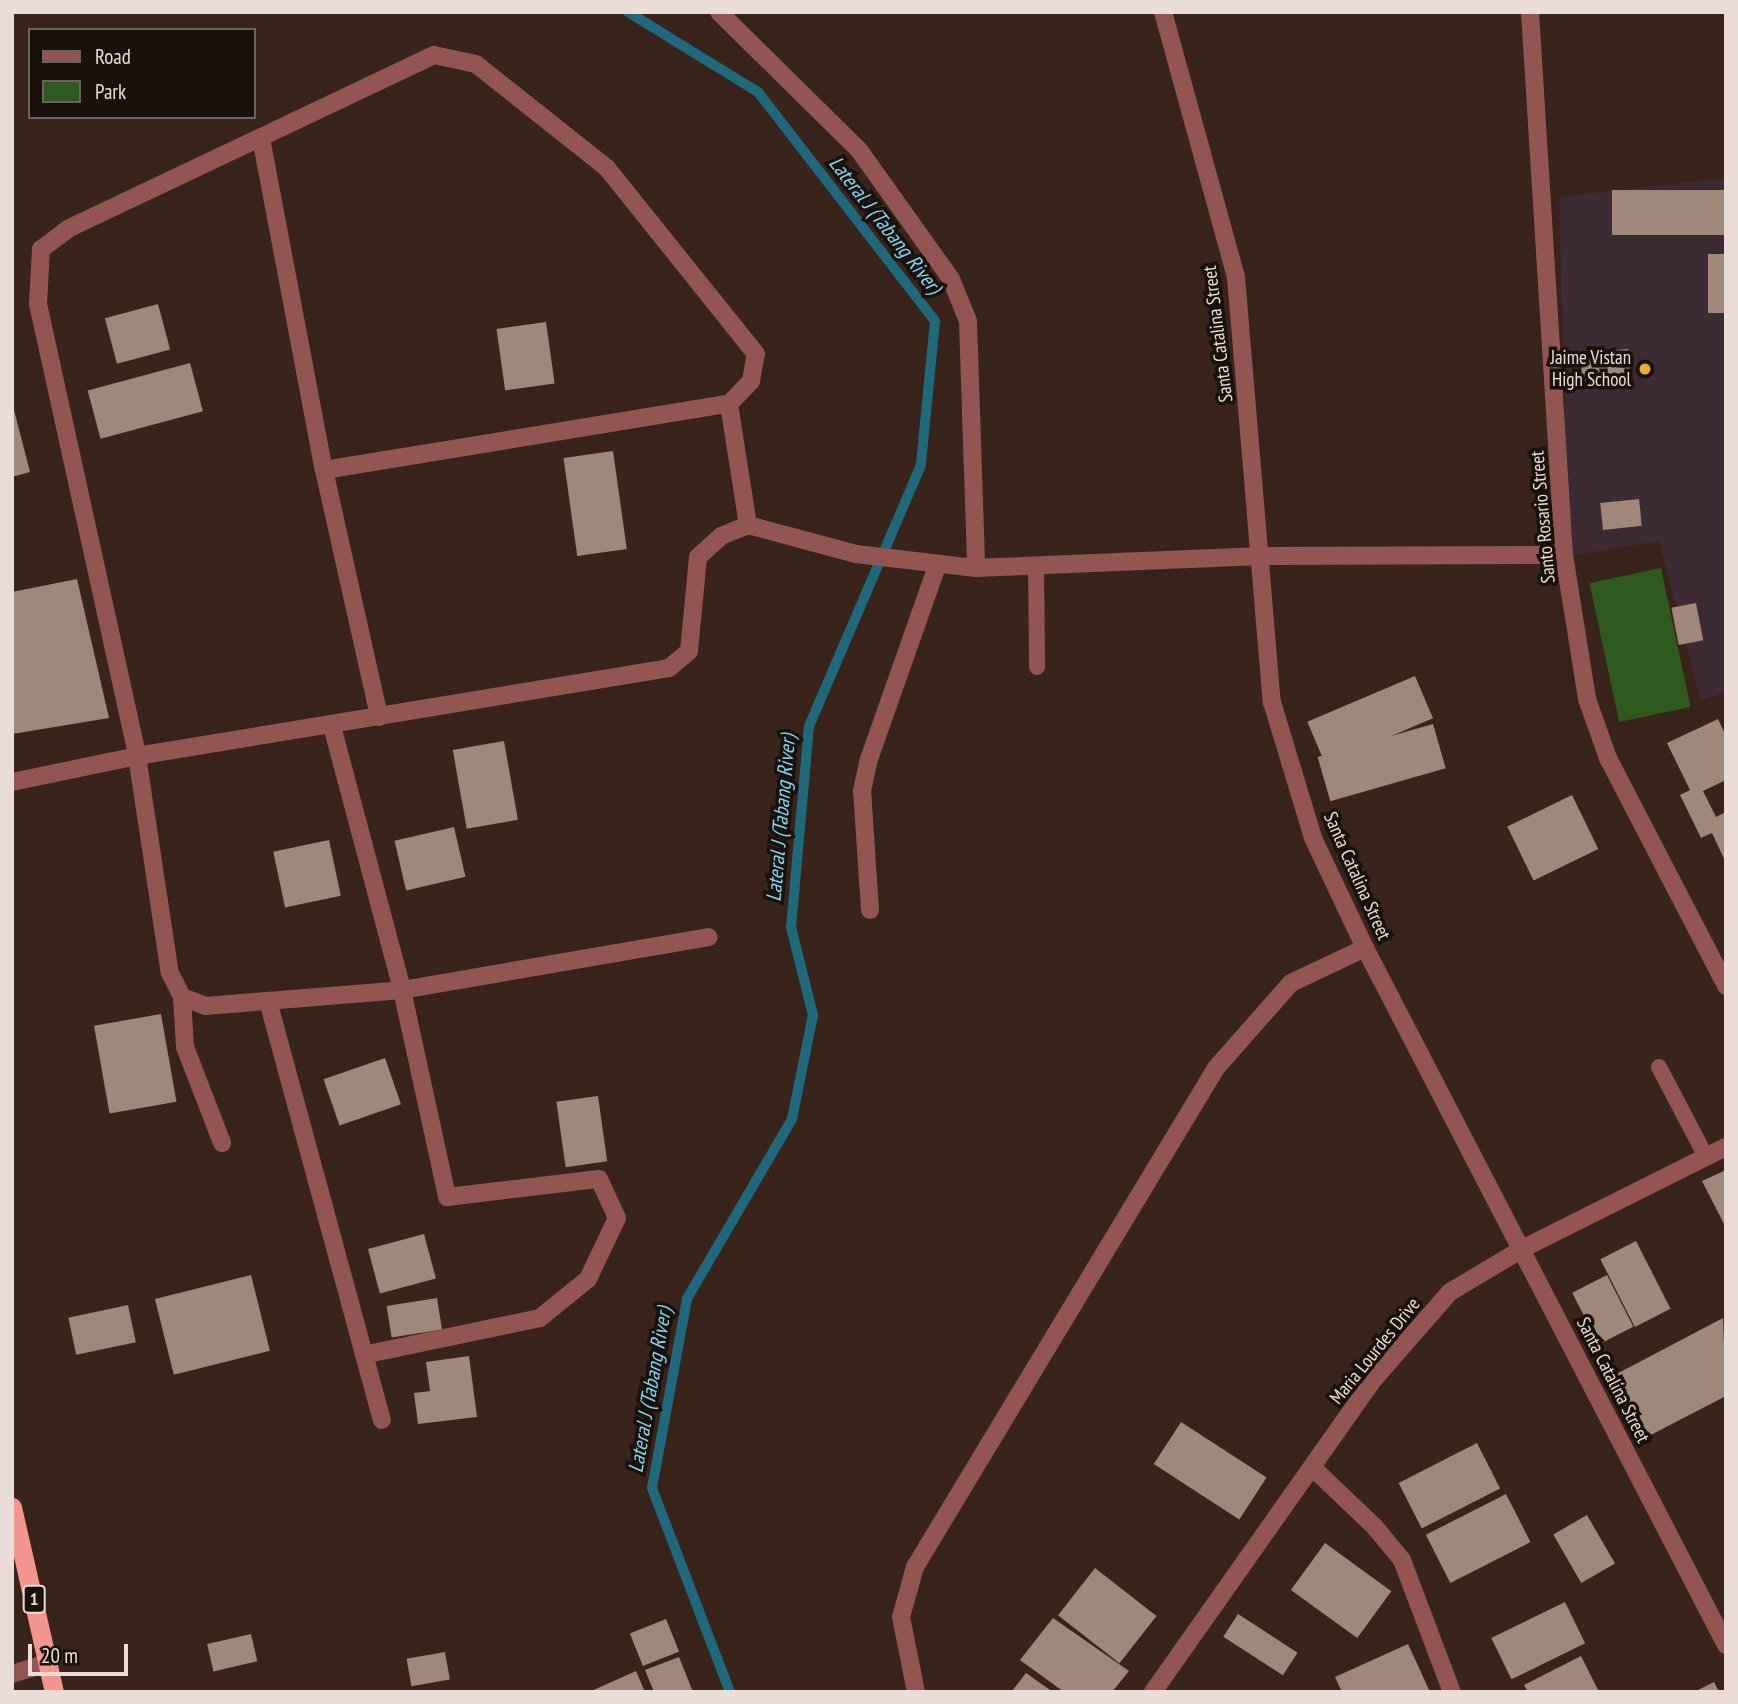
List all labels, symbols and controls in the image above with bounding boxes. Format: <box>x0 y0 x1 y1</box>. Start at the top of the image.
legend <box>28 28 256 119</box>
text: Road <box>95 43 131 70</box>
text: Park <box>95 78 126 105</box>
water label: Lateral J (Tabang River) <box>824 151 946 299</box>
street label: Santa Catalina Street <box>1198 264 1238 404</box>
place label: Jaime Vistan High School <box>1550 347 1631 391</box>
marker: Jaime Vistan High School <box>1637 361 1653 377</box>
street label: Santo Rosario Street <box>1526 450 1560 584</box>
water label: Lateral J (Tabang River) <box>761 734 801 902</box>
street label: Santa Catalina Street <box>1319 808 1395 944</box>
street label: Maria Lourdes Drive <box>1325 1293 1425 1409</box>
water label: Lateral J (Tabang River) <box>623 1305 677 1475</box>
street label: Santa Catalina Street <box>1572 1313 1654 1447</box>
road number: 1 <box>22 1584 46 1614</box>
scale bar <box>32 1630 131 1674</box>
text: 20 m <box>41 1642 78 1669</box>

